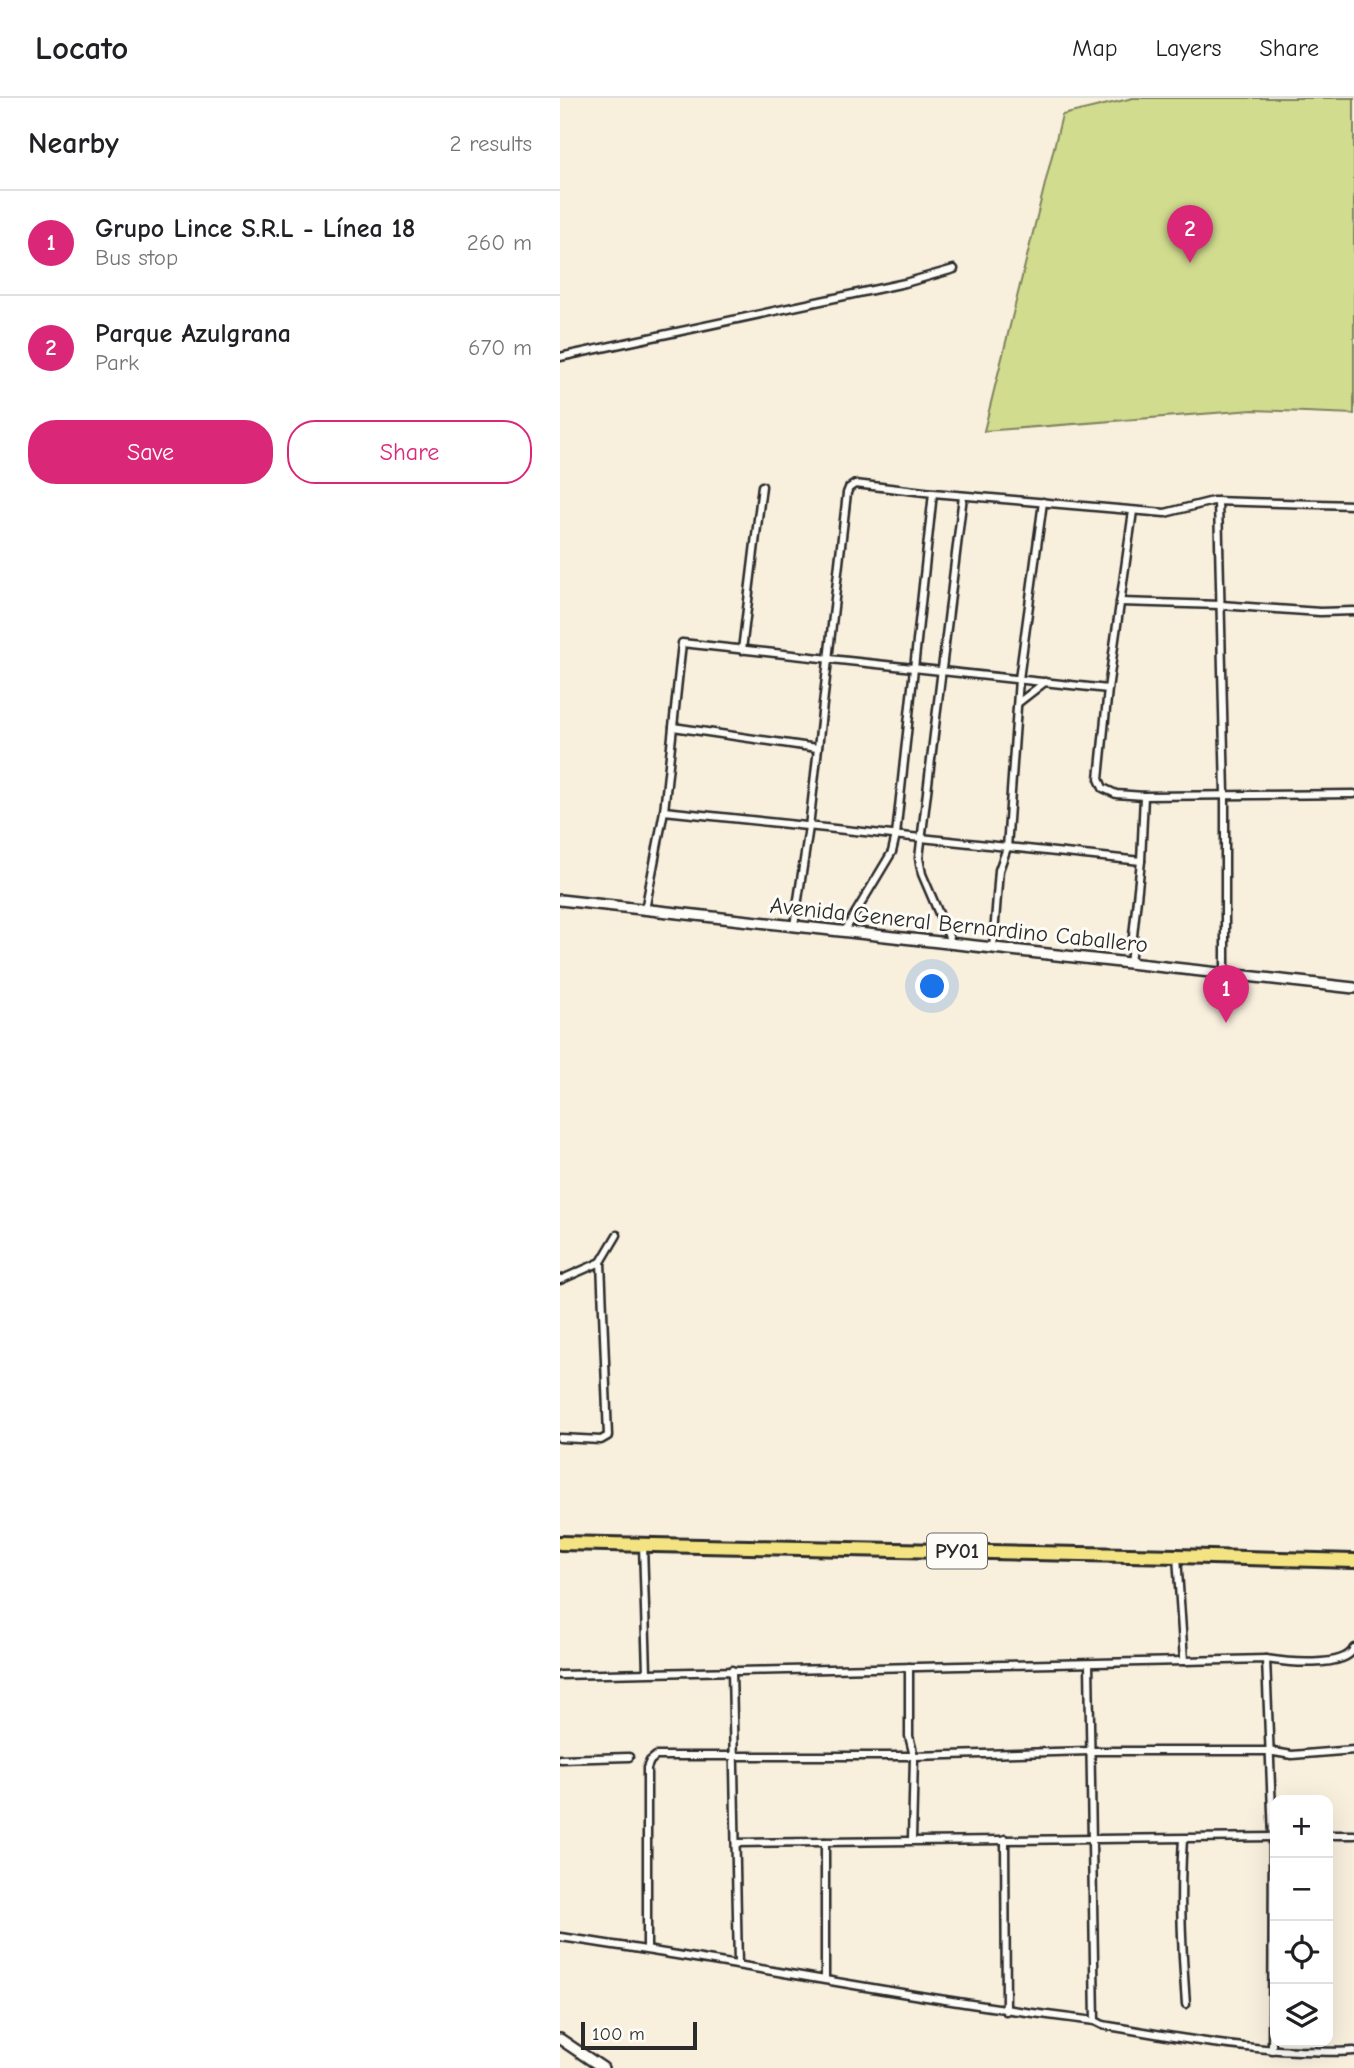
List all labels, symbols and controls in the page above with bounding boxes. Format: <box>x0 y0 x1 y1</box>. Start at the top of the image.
text: Locato <box>35 29 128 67</box>
text: Map <box>1072 34 1118 62</box>
text: Layers <box>1156 34 1221 62</box>
text: Share <box>1259 34 1319 62</box>
text: Nearby <box>28 126 119 161</box>
text: 2 results <box>450 130 532 157</box>
pin: 2 <box>1167 205 1213 263</box>
text: Grupo Lince S.R.L - Línea 18 <box>95 214 415 244</box>
text: 1 <box>46 229 56 256</box>
text: 260 m <box>467 229 532 256</box>
text: Bus stop <box>95 244 178 271</box>
text: Parque Azulgrana <box>95 319 291 349</box>
text: 2 <box>45 334 57 361</box>
text: 670 m <box>468 334 532 361</box>
text: Park <box>95 349 139 376</box>
button: Save <box>28 420 273 484</box>
button: Share <box>287 420 532 484</box>
street label: Avenida General Bernardino Caballero <box>769 892 1149 958</box>
pin: 1 <box>1203 965 1249 1023</box>
your location <box>915 969 949 1003</box>
road number: PY01 <box>927 1534 987 1568</box>
map controls <box>1270 1795 1333 2047</box>
button: + <box>1270 1795 1333 1858</box>
button: − <box>1270 1858 1333 1921</box>
button: locate <box>1270 1921 1333 1984</box>
button: layers <box>1270 1984 1333 2047</box>
scale bar <box>581 2019 696 2051</box>
text: 100 m <box>592 2023 645 2045</box>

